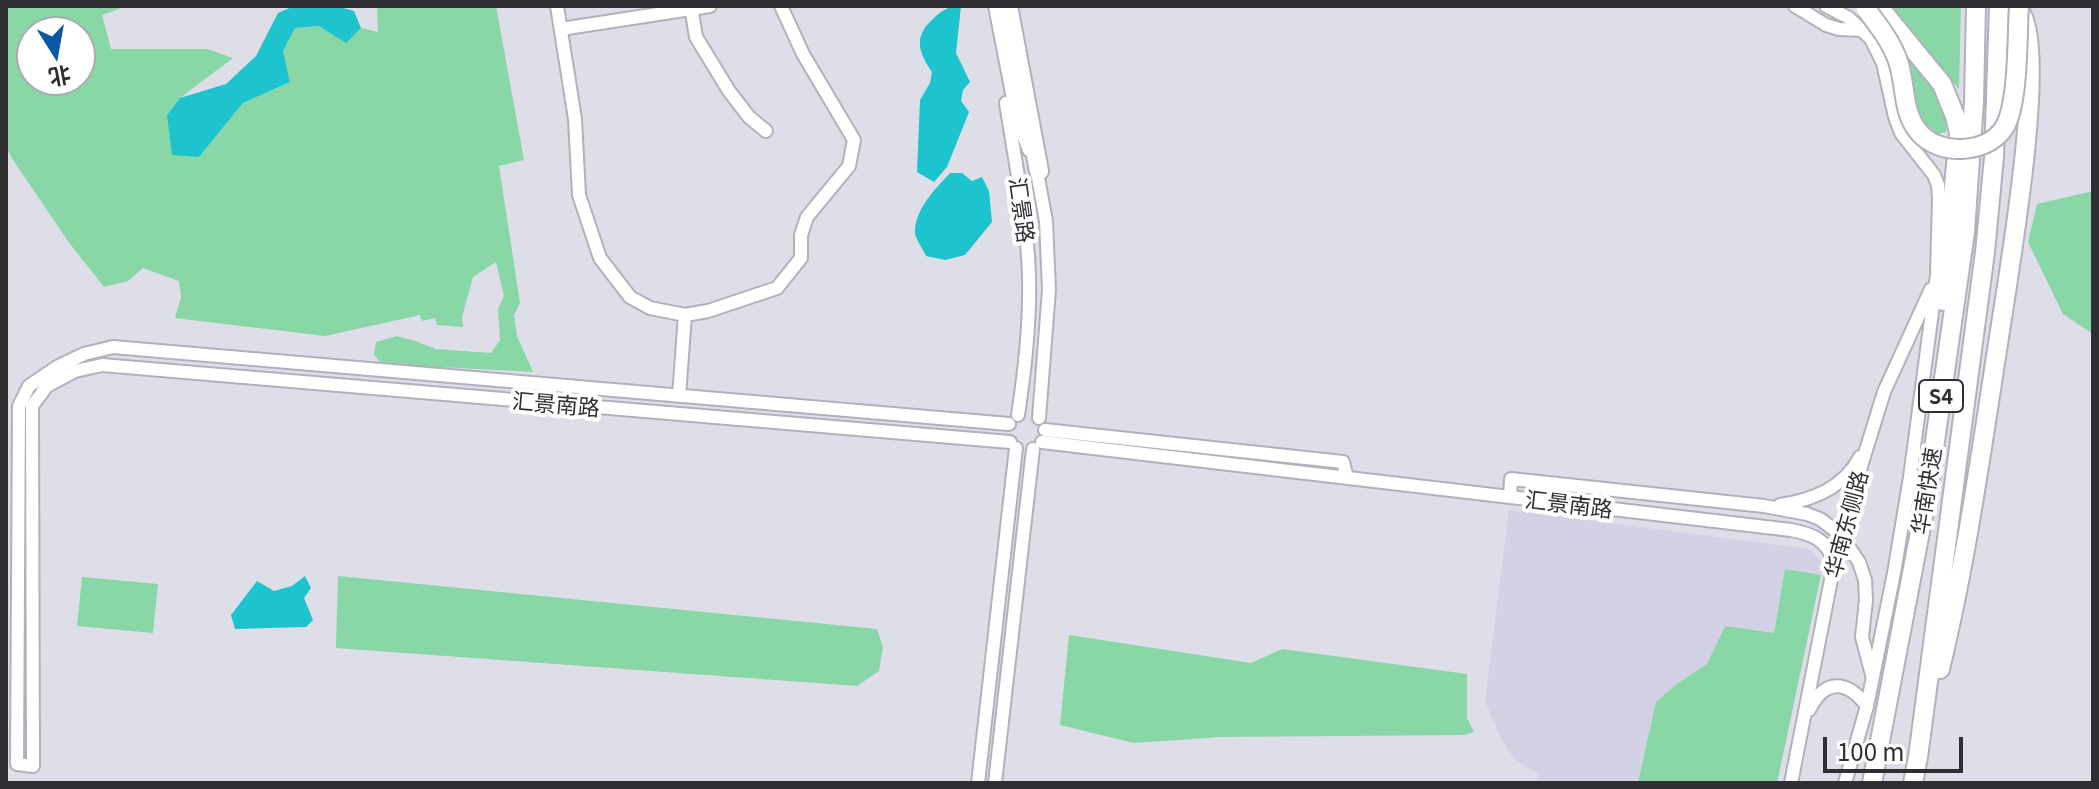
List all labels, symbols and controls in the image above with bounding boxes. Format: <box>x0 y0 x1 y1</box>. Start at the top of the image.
north arrow <box>16 16 96 96</box>
text: 北 <box>46 60 74 95</box>
street label: 汇景路 <box>1004 175 1040 245</box>
road number: S4 <box>1919 380 1963 412</box>
street label: 汇景南路 <box>511 387 601 421</box>
street label: 华南快速 <box>1906 445 1946 537</box>
street label: 华南东侧路 <box>1819 467 1873 581</box>
street label: 汇景南路 <box>1524 486 1614 522</box>
scale bar <box>1827 721 1967 771</box>
text: 100 m <box>1837 733 1905 768</box>

